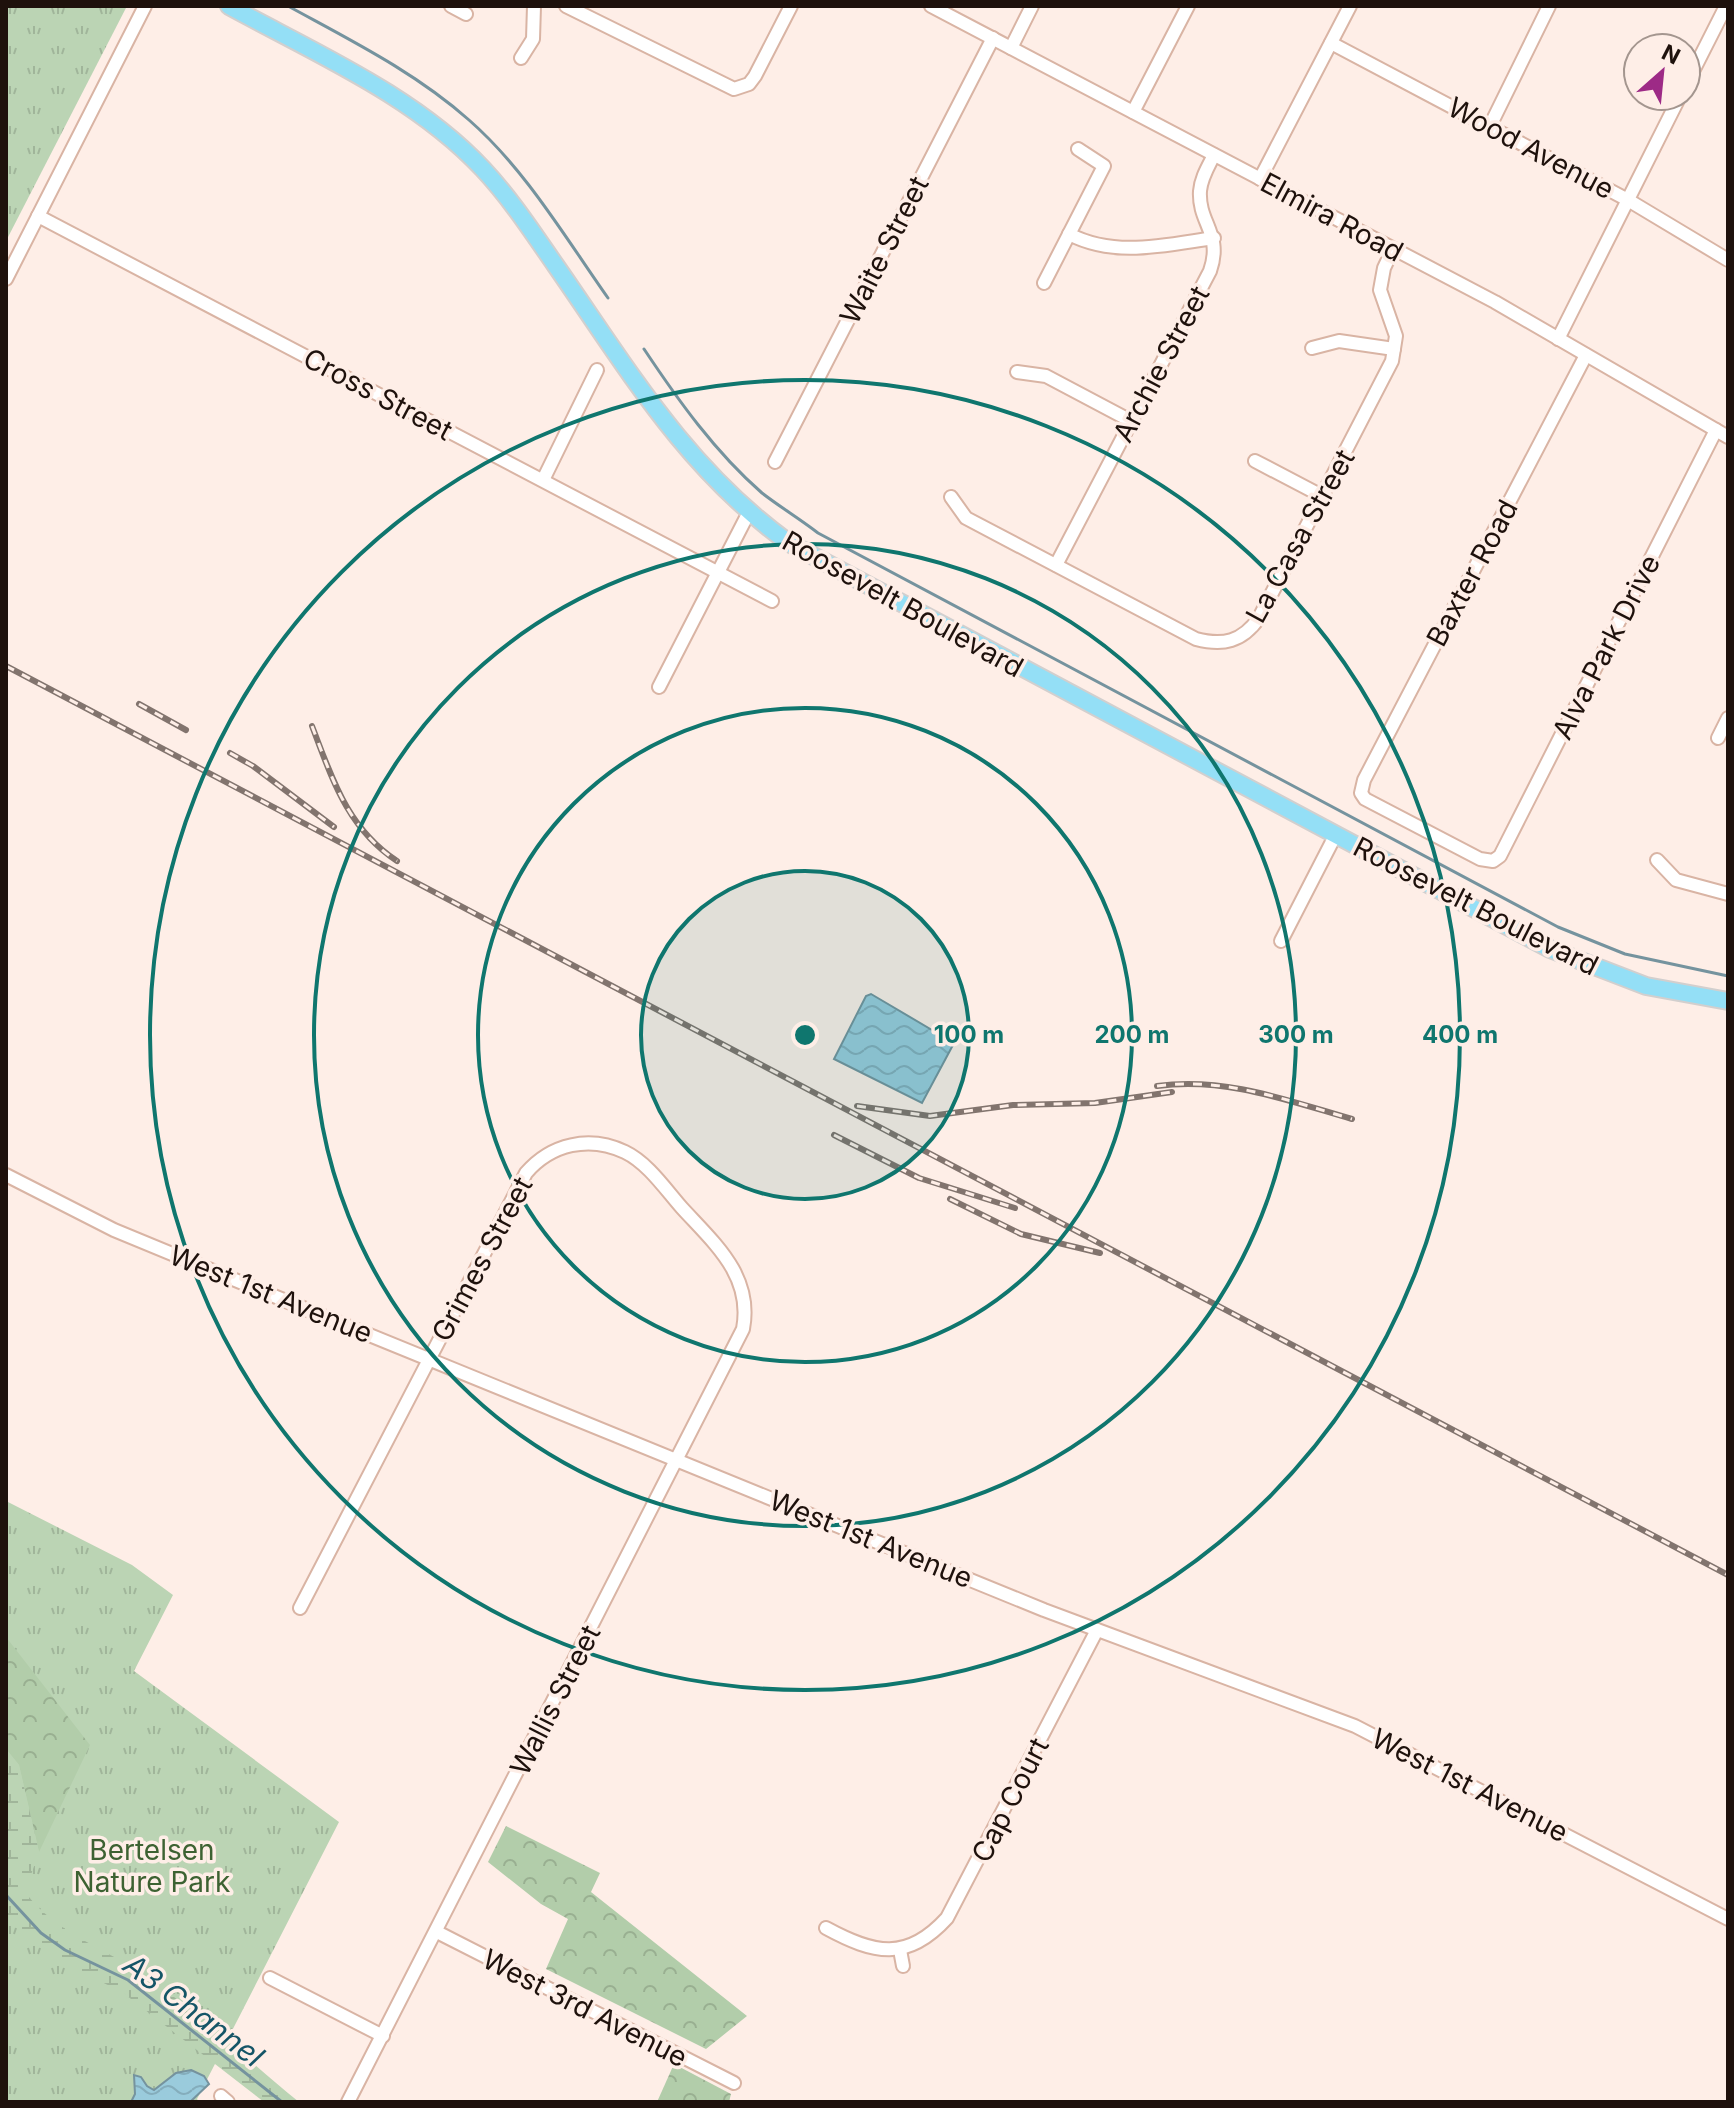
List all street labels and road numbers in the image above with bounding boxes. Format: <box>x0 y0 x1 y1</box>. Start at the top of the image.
street label: Wood Avenue <box>1442 90 1620 206</box>
street label: Elmira Road <box>1255 165 1409 269</box>
street label: Waite Street <box>832 171 936 329</box>
street label: Archie Street <box>1106 280 1216 448</box>
street label: Cross Street <box>298 341 458 447</box>
street label: La Casa Street <box>1238 443 1362 629</box>
street label: Baxter Road <box>1419 494 1525 652</box>
street label: Roosevelt Boulevard <box>777 524 1029 684</box>
street label: Alva Park Drive <box>1545 549 1667 745</box>
street label: Roosevelt Boulevard <box>1348 830 1604 982</box>
street label: Grimes Street <box>424 1171 540 1347</box>
street label: West 1st Avenue <box>165 1238 377 1350</box>
street label: West 1st Avenue <box>765 1483 977 1595</box>
street label: Wallis Street <box>503 1619 607 1781</box>
street label: West 1st Avenue <box>1366 1721 1574 1849</box>
street label: Cap Court <box>964 1732 1056 1868</box>
street label: West 3rd Avenue <box>477 1942 693 2074</box>

